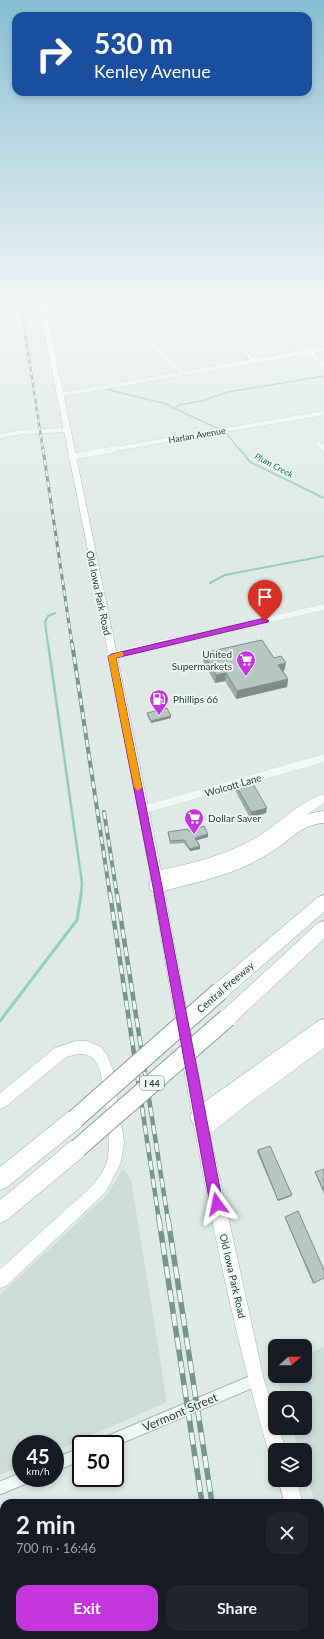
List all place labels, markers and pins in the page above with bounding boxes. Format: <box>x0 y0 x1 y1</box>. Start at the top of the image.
pin <box>248 580 282 621</box>
place label: United Supermarkets <box>172 648 232 672</box>
supermarket icon: United Supermarkets <box>235 649 257 677</box>
fuel station icon: Phillips 66 <box>148 688 170 716</box>
place label: Phillips 66 <box>173 693 218 705</box>
supermarket icon: Dollar Saver <box>183 807 205 835</box>
place label: Dollar Saver <box>208 812 261 824</box>

